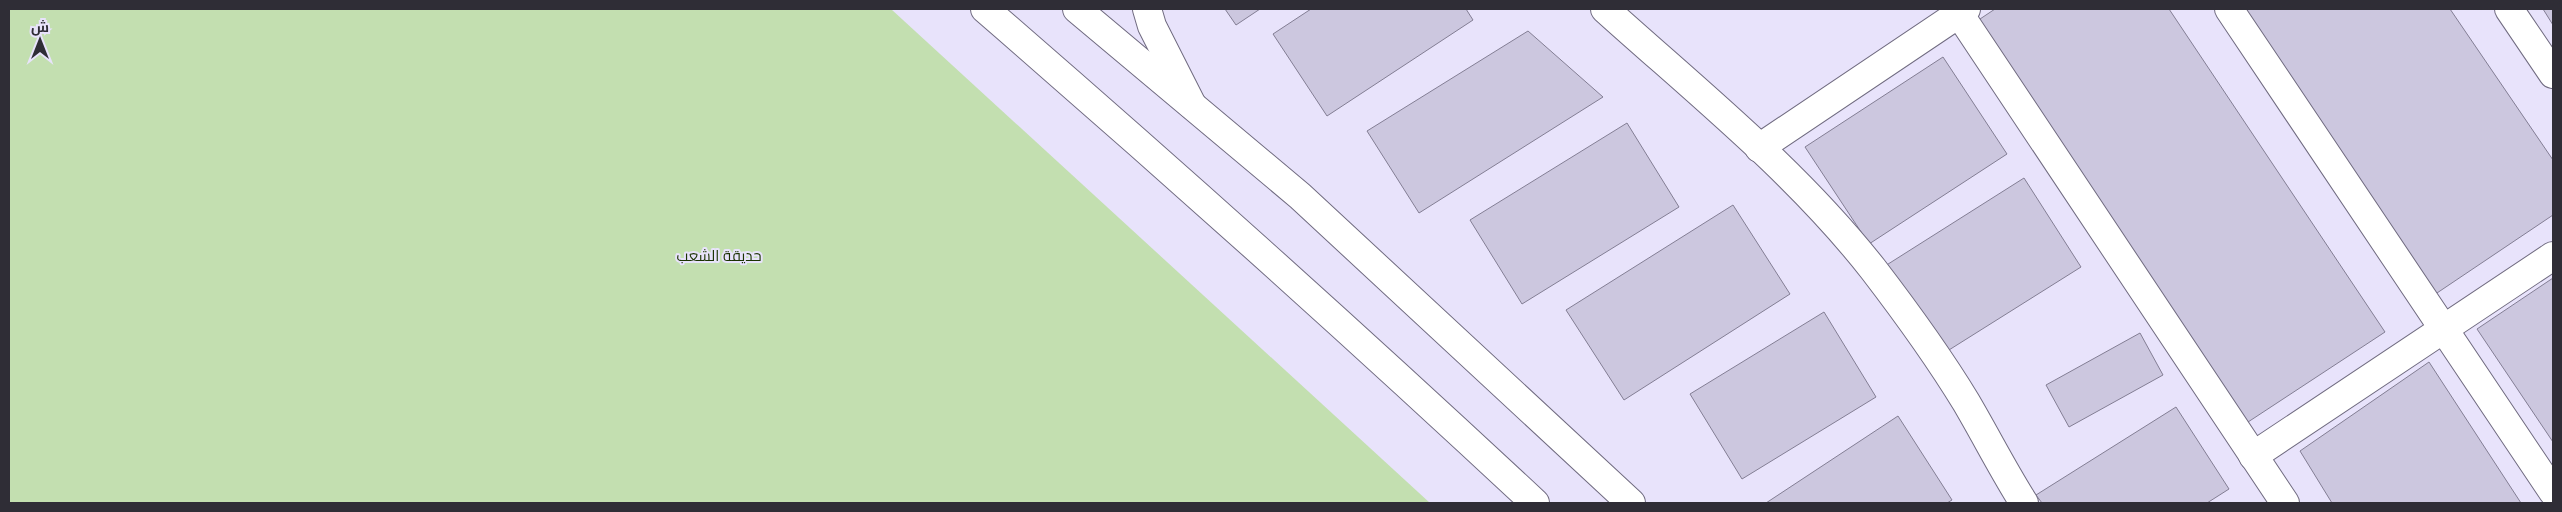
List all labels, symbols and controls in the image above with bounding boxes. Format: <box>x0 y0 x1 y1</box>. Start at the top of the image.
north arrow <box>15 15 65 65</box>
text: ش <box>31 19 49 36</box>
park label: حديقة الشعب <box>676 247 762 265</box>

